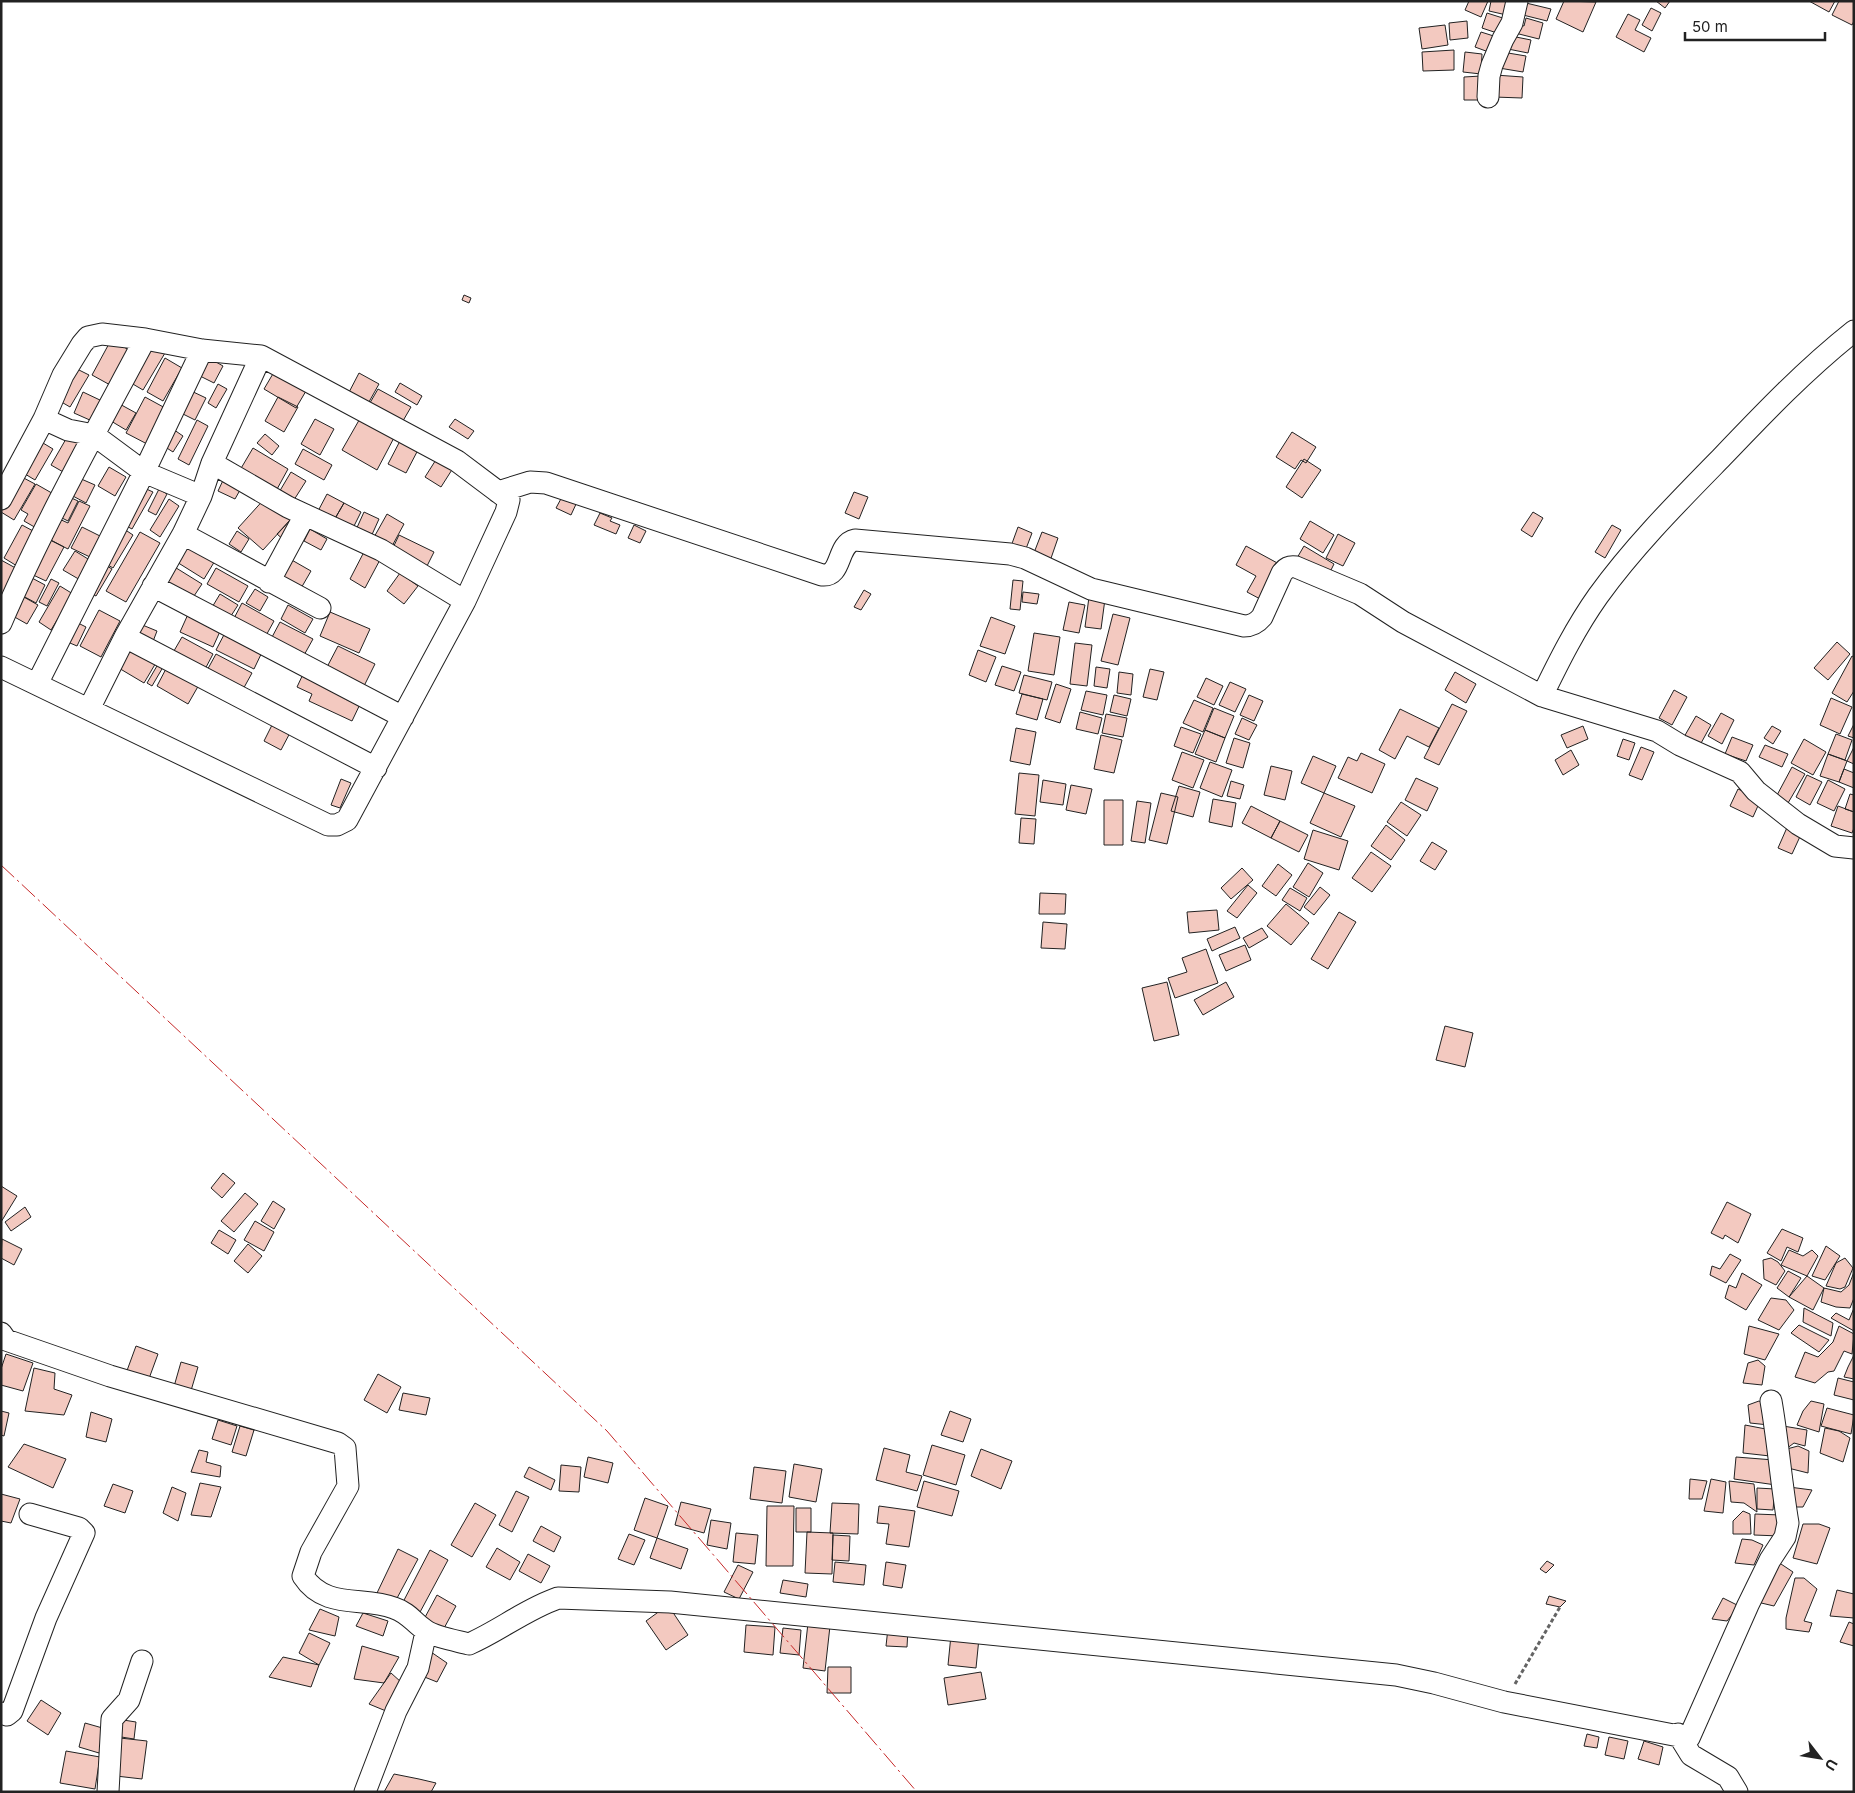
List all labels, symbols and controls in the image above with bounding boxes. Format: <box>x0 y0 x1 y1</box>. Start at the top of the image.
scale bar <box>1685 10 1825 42</box>
text: 50 m <box>1692 17 1728 36</box>
north arrow <box>1795 1733 1845 1783</box>
text: U <box>1822 1756 1841 1774</box>

